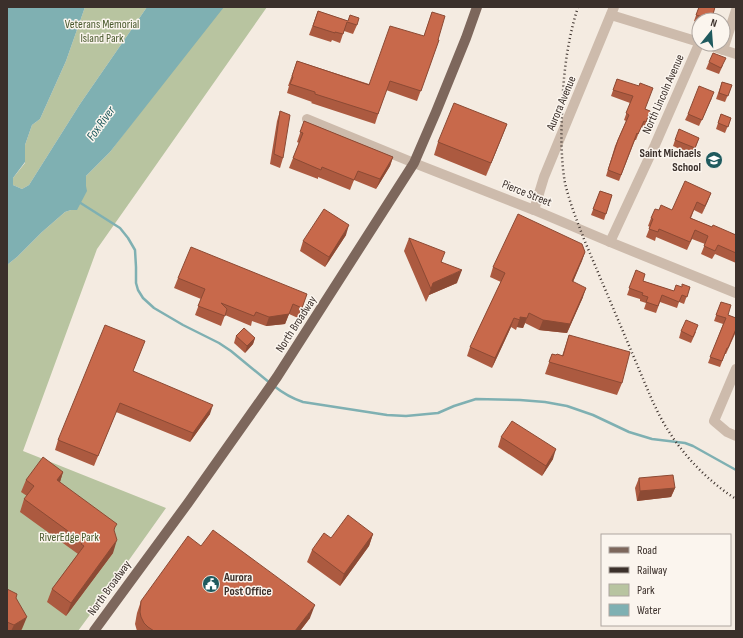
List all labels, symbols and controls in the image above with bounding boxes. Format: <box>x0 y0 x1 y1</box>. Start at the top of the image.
north arrow <box>691 12 731 52</box>
text: N <box>709 16 719 30</box>
park label: Veterans Memorial Island Park <box>65 17 139 46</box>
street label: North Lincoln Avenue <box>639 52 688 136</box>
street label: Aurora Avenue <box>543 74 580 134</box>
water label: Fox River <box>83 102 119 144</box>
place label: Saint Michaels School <box>640 146 701 175</box>
school or university icon: Saint Michaels School <box>704 150 724 170</box>
street label: Pierce Street <box>500 177 554 210</box>
street label: North Broadway <box>273 293 320 355</box>
park label: RiverEdge Park <box>39 530 99 545</box>
legend <box>601 534 731 626</box>
text: Road <box>637 543 657 558</box>
street label: North Broadway <box>84 558 135 619</box>
text: Railway <box>637 563 668 578</box>
place label: Aurora Post Office <box>223 570 272 599</box>
public building icon: Aurora Post Office <box>201 574 221 594</box>
text: Park <box>637 583 655 598</box>
text: Water <box>637 603 661 618</box>

